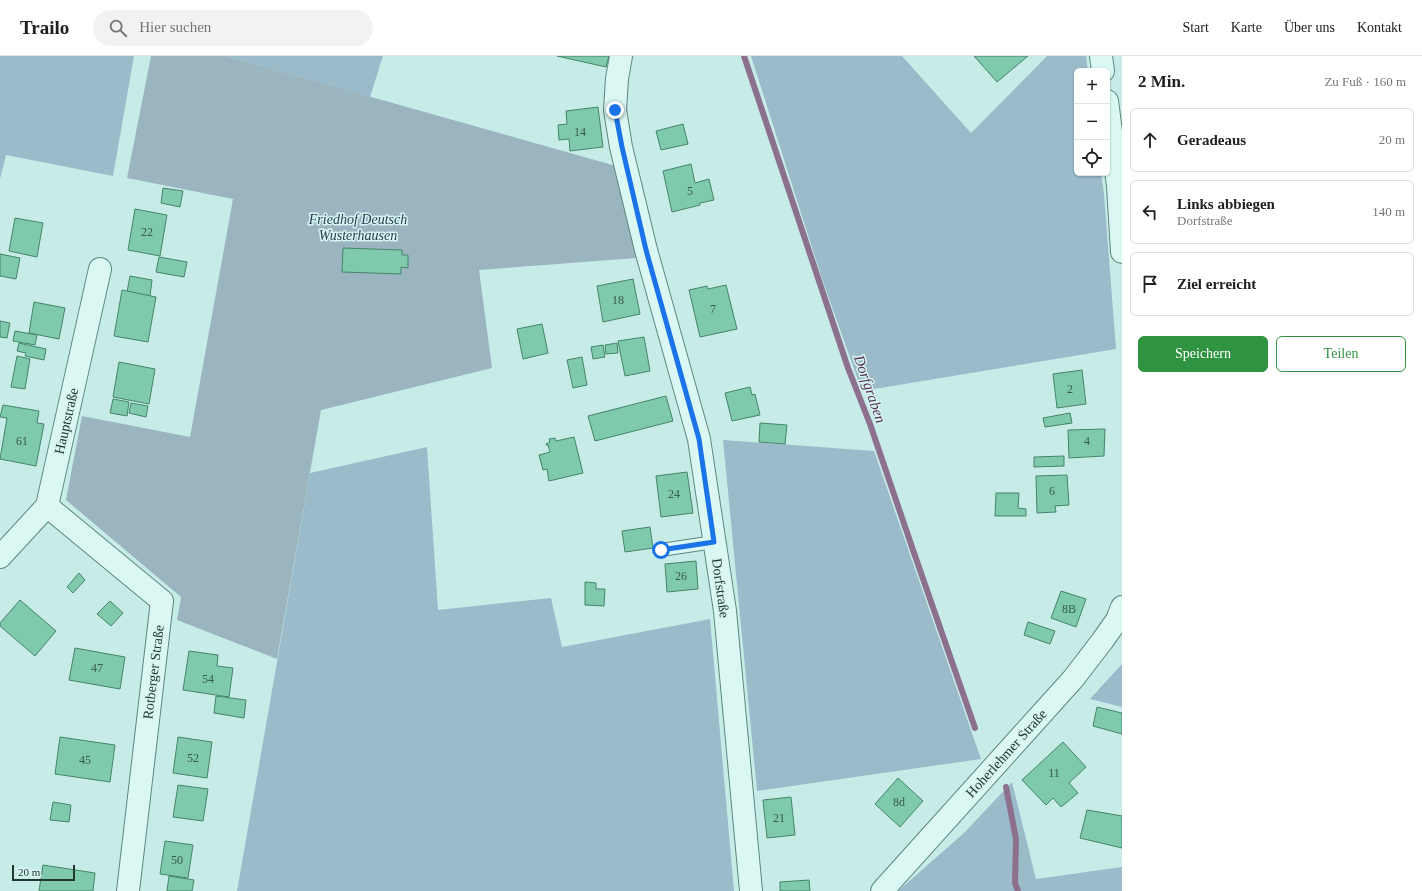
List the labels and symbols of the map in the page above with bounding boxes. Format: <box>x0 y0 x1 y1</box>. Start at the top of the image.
route end <box>606 101 624 119</box>
house number: 14 <box>574 125 586 139</box>
house number: 5 <box>687 184 693 198</box>
park label: Friedhof Deutsch Wusterhausen <box>308 212 407 243</box>
house number: 22 <box>141 225 153 239</box>
house number: 18 <box>612 293 624 307</box>
house number: 7 <box>710 302 716 316</box>
water label: Dorfgraben <box>851 352 889 425</box>
house number: 2 <box>1067 382 1073 396</box>
street label: Hauptstraße <box>52 386 81 456</box>
house number: 61 <box>16 434 28 448</box>
house number: 4 <box>1084 434 1090 448</box>
house number: 6 <box>1049 484 1055 498</box>
house number: 24 <box>668 487 680 501</box>
route start <box>652 541 670 559</box>
street label: Dorfstraße <box>709 557 732 619</box>
house number: 26 <box>675 569 687 583</box>
house number: 8B <box>1062 602 1076 616</box>
street label: Rotberger Straße <box>140 624 167 720</box>
house number: 47 <box>91 661 103 675</box>
house number: 54 <box>202 672 214 686</box>
street label: Hoherlehmer Straße <box>963 706 1050 800</box>
house number: 52 <box>187 751 199 765</box>
house number: 45 <box>79 753 91 767</box>
house number: 11 <box>1048 766 1060 780</box>
house number: 8d <box>893 795 905 809</box>
house number: 21 <box>773 811 785 825</box>
house number: 50 <box>171 853 183 867</box>
scale bar <box>12 863 75 882</box>

